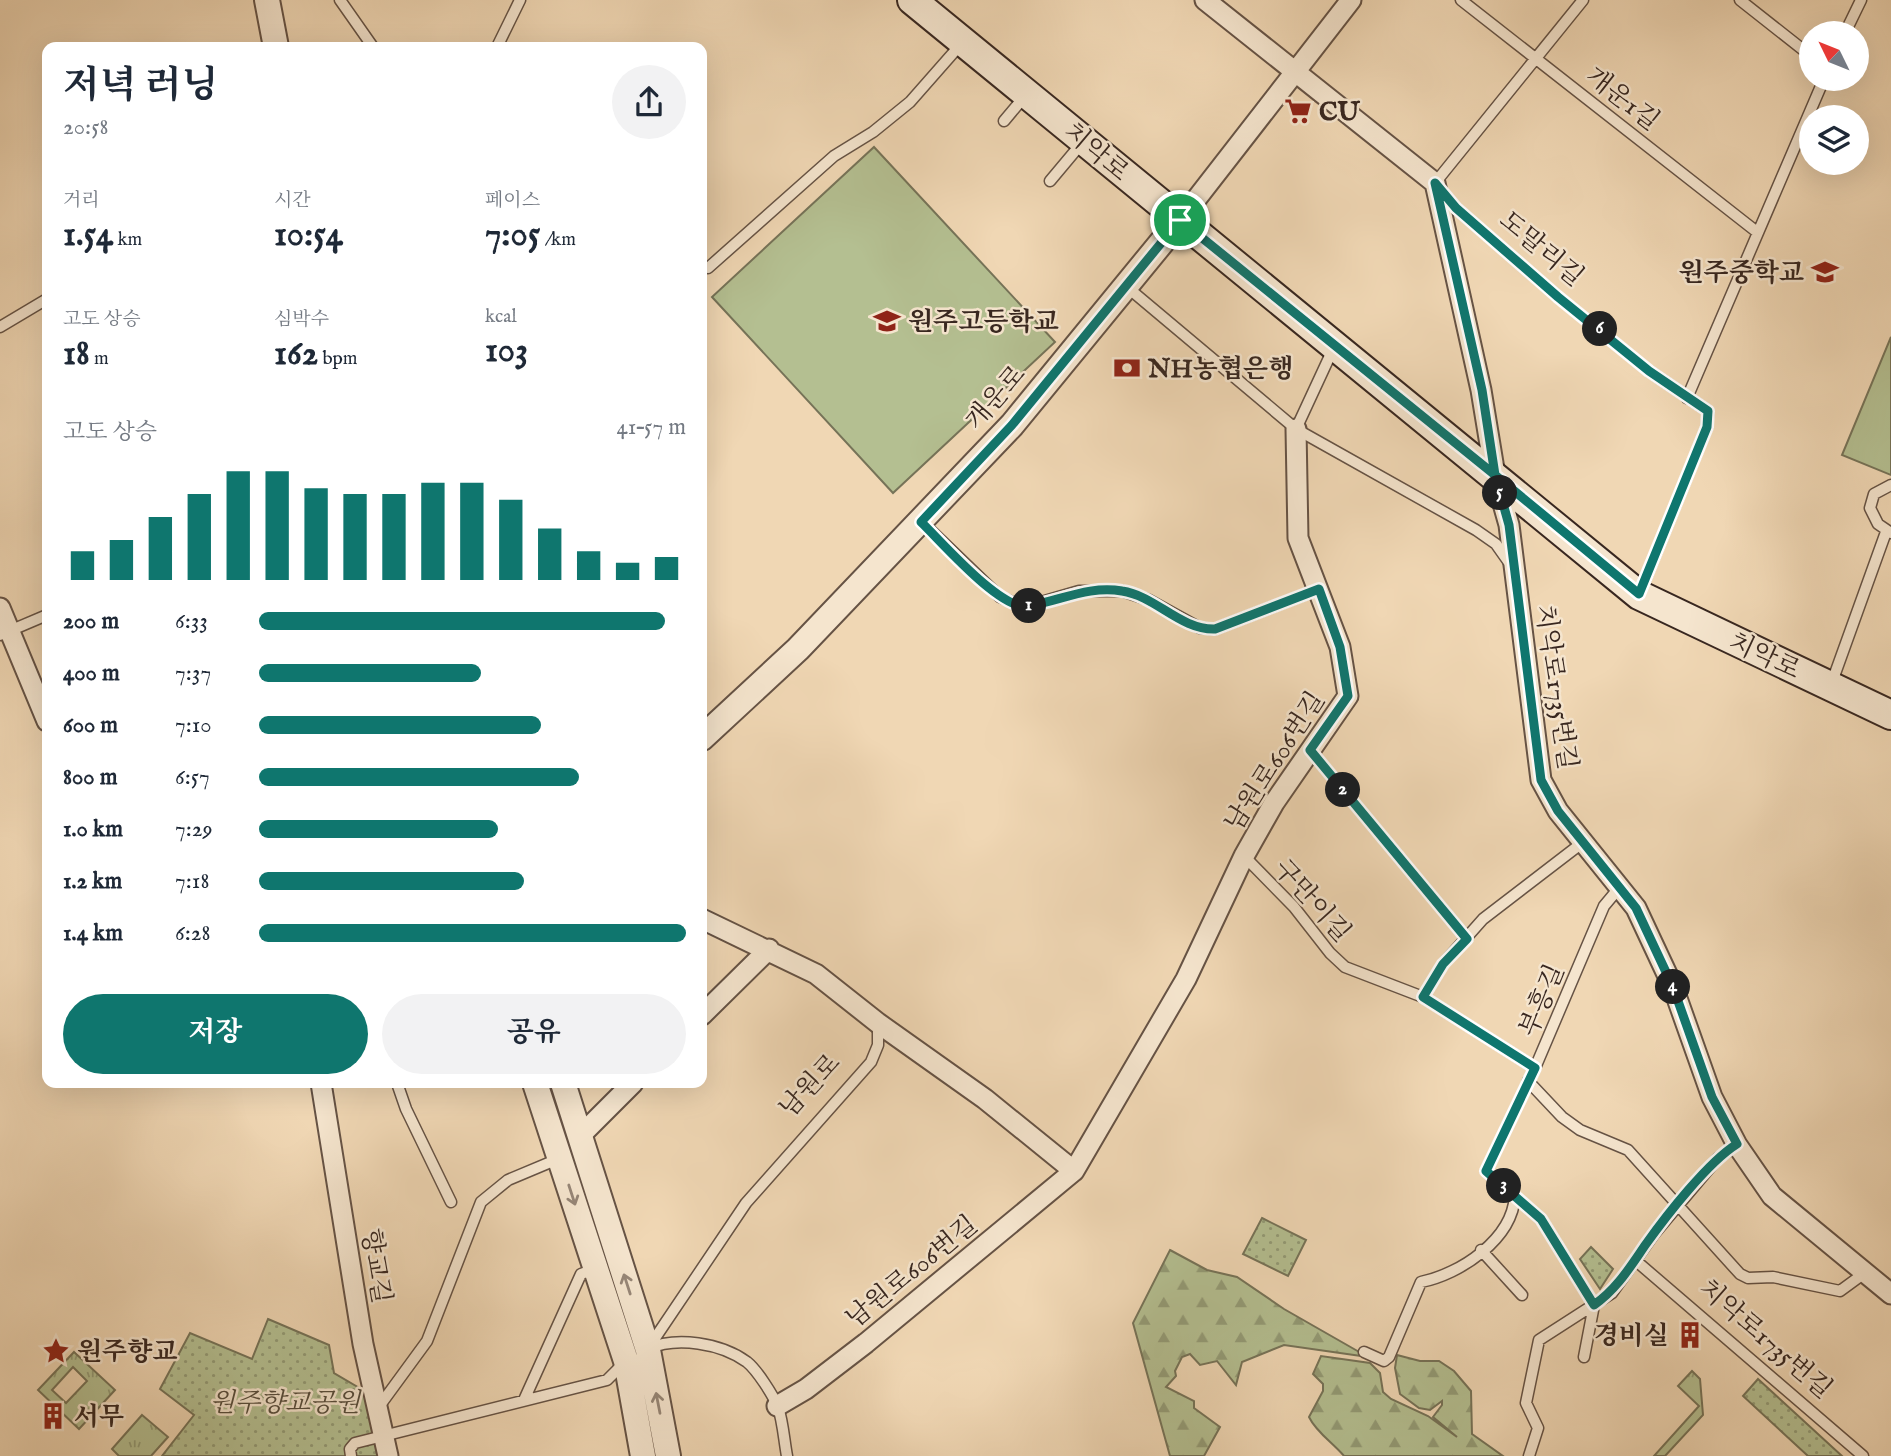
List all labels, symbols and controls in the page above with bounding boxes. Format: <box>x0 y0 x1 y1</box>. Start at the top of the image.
north arrow <box>1799 21 1869 91</box>
map controls <box>1799 21 1869 175</box>
street label: 개운1길 <box>1578 60 1666 138</box>
text: 저녁 러닝 <box>63 63 218 111</box>
button: share <box>612 65 686 139</box>
supermarket icon: CU <box>1283 96 1313 126</box>
place label: CU <box>1319 96 1361 129</box>
button: layers <box>1799 105 1869 175</box>
text: 20:58 <box>63 113 109 142</box>
street label: 치악로 <box>1057 115 1136 189</box>
text: 거리 <box>63 189 100 213</box>
text: 시간 <box>274 189 311 213</box>
text: 페이스 <box>485 189 540 213</box>
pin <box>1150 190 1210 250</box>
icon: arrive <box>1161 201 1199 239</box>
street label: 도말리길 <box>1492 204 1590 294</box>
text: 1.54 <box>63 213 113 258</box>
text: 10:54 <box>274 213 343 258</box>
text: 7:05 <box>485 213 540 258</box>
text: km <box>113 228 142 252</box>
text: /km <box>540 228 576 252</box>
place label: 원주중학교 <box>1678 257 1804 290</box>
school or university icon: 원주중학교 <box>1810 257 1840 287</box>
text: kcal <box>485 305 517 329</box>
school or university icon: 원주고등학교 <box>872 306 902 336</box>
place label: 원주고등학교 <box>908 306 1059 339</box>
text: 고도 상승 <box>63 308 141 332</box>
text: 심박수 <box>274 308 329 332</box>
pin: 6 <box>1582 312 1618 346</box>
text: 6 <box>1595 316 1604 340</box>
text: 103 <box>485 329 528 374</box>
text: 18 <box>63 332 90 377</box>
text: 162 <box>274 332 318 377</box>
text: m <box>90 347 109 371</box>
text: bpm <box>318 347 357 371</box>
bank icon: NH농협은행 <box>1112 353 1142 383</box>
place label: NH농협은행 <box>1147 353 1293 386</box>
street label: 개운로 <box>959 359 1033 437</box>
text: 41–57 m <box>617 413 686 442</box>
text: 고도 상승 <box>63 418 157 447</box>
pin: 5 <box>1482 476 1518 510</box>
text: 5 <box>1496 480 1503 504</box>
pin: 1 <box>1012 588 1046 624</box>
text: 1 <box>1025 593 1032 617</box>
street label: 치악로1735번길 <box>1528 602 1583 772</box>
text: 200 m <box>63 607 119 636</box>
text: 6:33 <box>175 607 208 636</box>
street label: 치악로 <box>1723 625 1805 687</box>
text: 400 m <box>63 659 120 688</box>
text: 7:37 <box>175 659 211 688</box>
street label: 남원로606번길 <box>1218 686 1333 838</box>
text: 600 m <box>63 711 118 740</box>
text: 7:10 <box>175 711 212 740</box>
text: 800 m <box>63 763 117 792</box>
text: 6:57 <box>175 763 210 792</box>
pin: 2 <box>1326 772 1360 808</box>
text: 2 <box>1338 777 1347 801</box>
text: 1.0 km <box>63 815 123 844</box>
text: 7:29 <box>175 815 213 844</box>
street label: 구만이길 <box>1266 853 1358 949</box>
text: 1.2 km <box>63 867 122 896</box>
text: 7:18 <box>175 867 209 896</box>
text: 1.4 km <box>63 919 123 948</box>
text: 6:28 <box>175 919 211 948</box>
street label: 부흥길 <box>1512 959 1572 1042</box>
pin: 4 <box>1656 970 1690 1004</box>
text: 4 <box>1668 974 1677 998</box>
button: 저장 <box>63 994 368 1074</box>
button: 공유 <box>382 994 686 1074</box>
street label: 남원로 <box>772 1047 848 1125</box>
pin: 3 <box>1486 1168 1522 1204</box>
text: 3 <box>1500 1173 1507 1197</box>
one-way arrow <box>567 1183 579 1205</box>
street label: 남원로606번길 <box>839 1209 985 1335</box>
street label: 향교길 <box>353 1226 398 1306</box>
street label: 치악로1735번길 <box>1691 1272 1839 1406</box>
one-way arrow <box>620 1274 632 1296</box>
place label: 경비실 <box>1594 1320 1669 1353</box>
building icon: 경비실 <box>1675 1320 1705 1350</box>
place icon: 원주향교 <box>41 1336 71 1366</box>
place label: 원주향교 <box>77 1336 177 1369</box>
park label: 원주향교공원 <box>210 1387 362 1420</box>
one-way arrow <box>650 1392 664 1415</box>
building icon: 서무 <box>38 1401 68 1431</box>
place label: 서무 <box>74 1401 124 1434</box>

